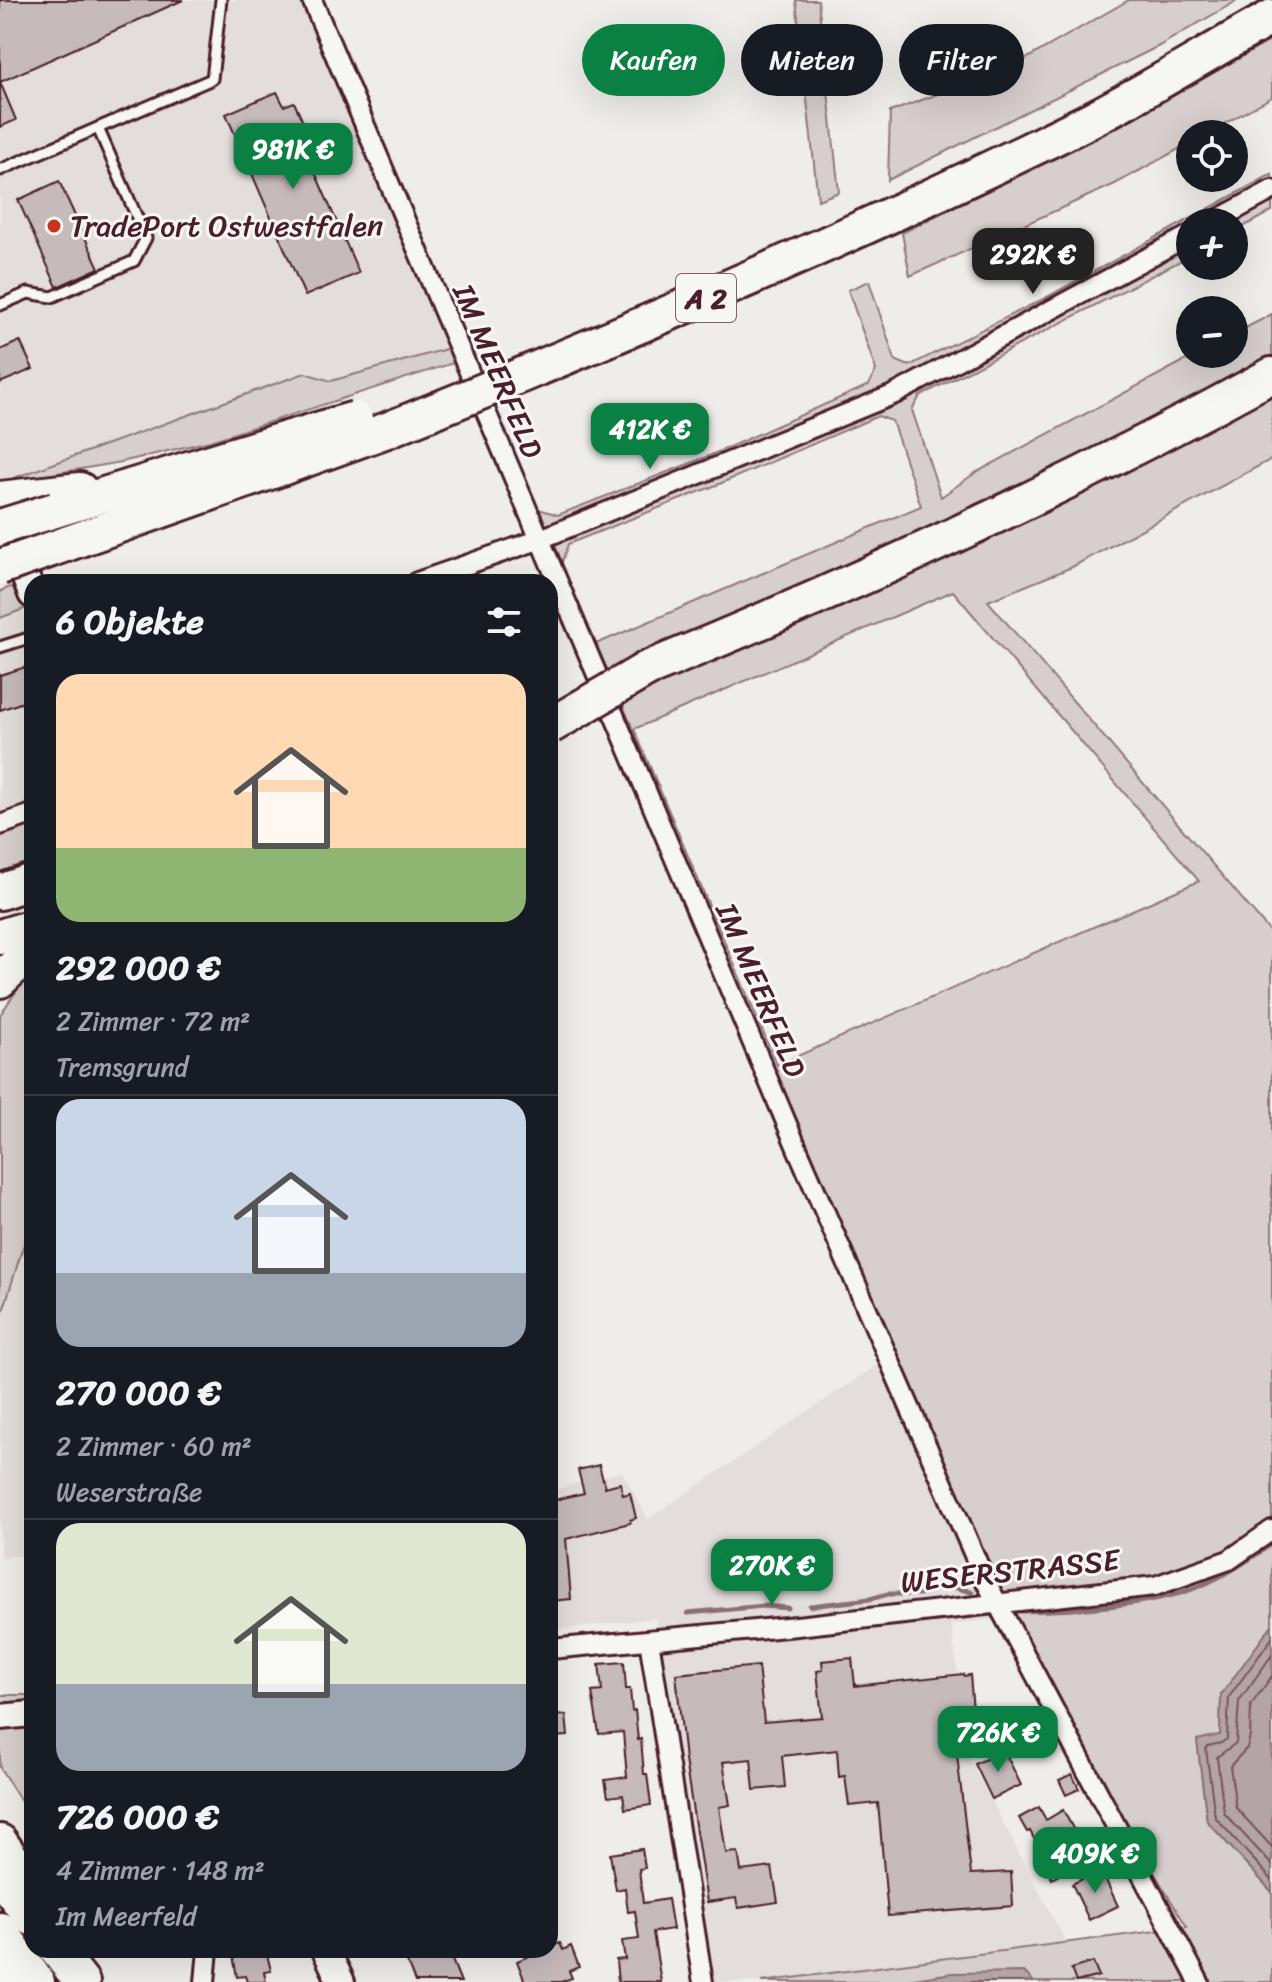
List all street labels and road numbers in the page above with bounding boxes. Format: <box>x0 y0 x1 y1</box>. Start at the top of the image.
street label: IM MEERFELD <box>436 274 559 467</box>
road number: A 2 <box>676 274 736 322</box>
street label: IM MEERFELD <box>699 893 822 1086</box>
street label: WESERSTRASSE <box>898 1532 1124 1609</box>

